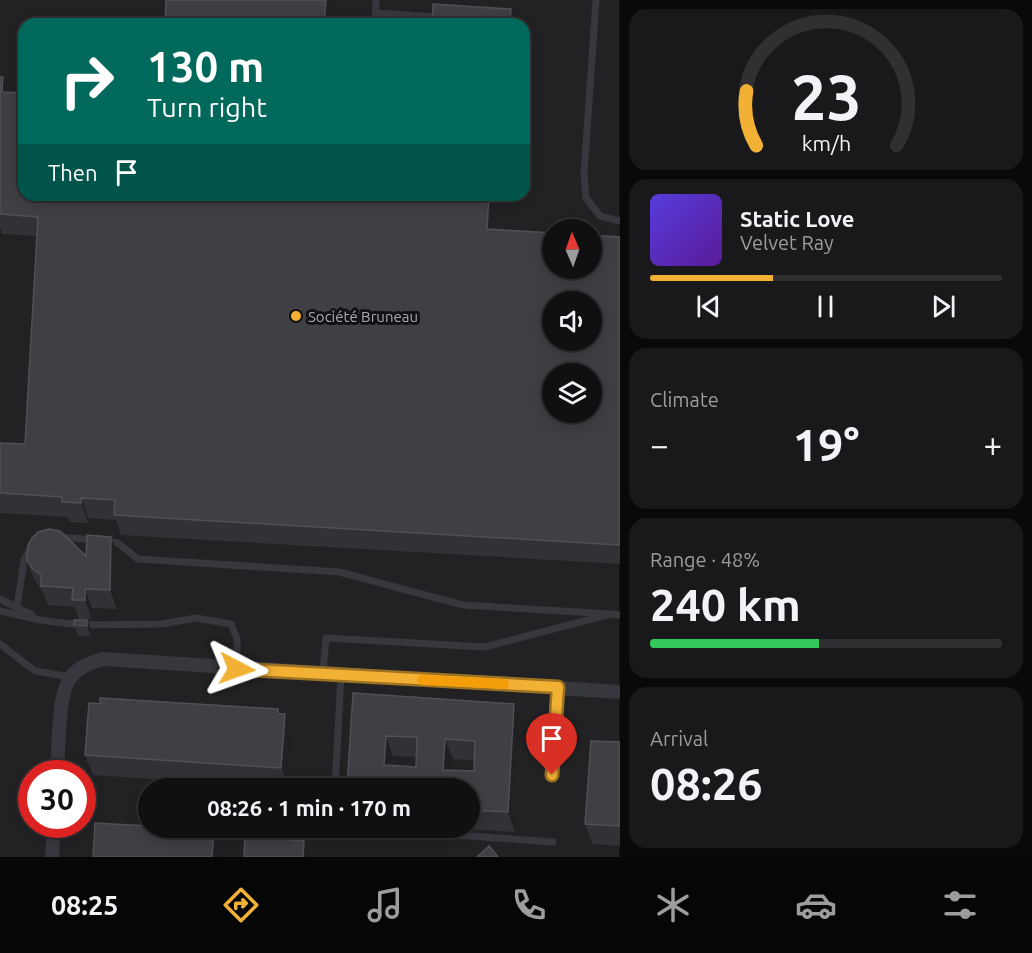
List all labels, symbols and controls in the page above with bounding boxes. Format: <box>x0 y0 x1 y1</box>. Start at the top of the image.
icon: right <box>48 42 126 120</box>
text: 130 m <box>147 43 264 90</box>
text: 23 <box>791 62 861 132</box>
text: Turn right <box>147 92 267 122</box>
text: km/h <box>801 132 851 156</box>
icon: arrive <box>110 156 143 189</box>
text: Then <box>48 160 98 185</box>
text: Static Love <box>740 206 855 231</box>
north arrow <box>542 219 602 279</box>
map controls <box>542 219 602 423</box>
text: Velvet Ray <box>740 231 834 254</box>
icon: previous <box>692 290 725 323</box>
icon: pause <box>809 290 842 323</box>
icon: next <box>927 290 960 323</box>
button: sound <box>542 291 602 351</box>
place label: Société Bruneau <box>308 308 418 325</box>
marker: Société Bruneau <box>289 309 303 323</box>
button: layers <box>542 363 602 423</box>
text: Climate <box>650 388 719 411</box>
text: 19° <box>793 419 859 470</box>
text: − <box>650 426 669 463</box>
text: + <box>983 426 1002 463</box>
text: Range · 48% <box>650 548 760 571</box>
text: 240 km <box>650 579 801 630</box>
position arrow <box>205 637 269 701</box>
pin <box>526 713 577 775</box>
icon: arrive <box>535 722 568 755</box>
text: Arrival <box>650 727 708 750</box>
text: 08:26 <box>650 758 763 809</box>
speed limit sign: 30 <box>18 760 96 838</box>
text: 08:26 · 1 min · 170 m <box>207 795 411 820</box>
icon: directions <box>220 884 262 926</box>
icon: music <box>364 884 406 926</box>
icon: phone <box>508 884 550 926</box>
icon: climate <box>652 884 694 926</box>
icon: car <box>795 884 837 926</box>
icon: filters <box>939 884 981 926</box>
text: 08:25 <box>51 890 118 920</box>

